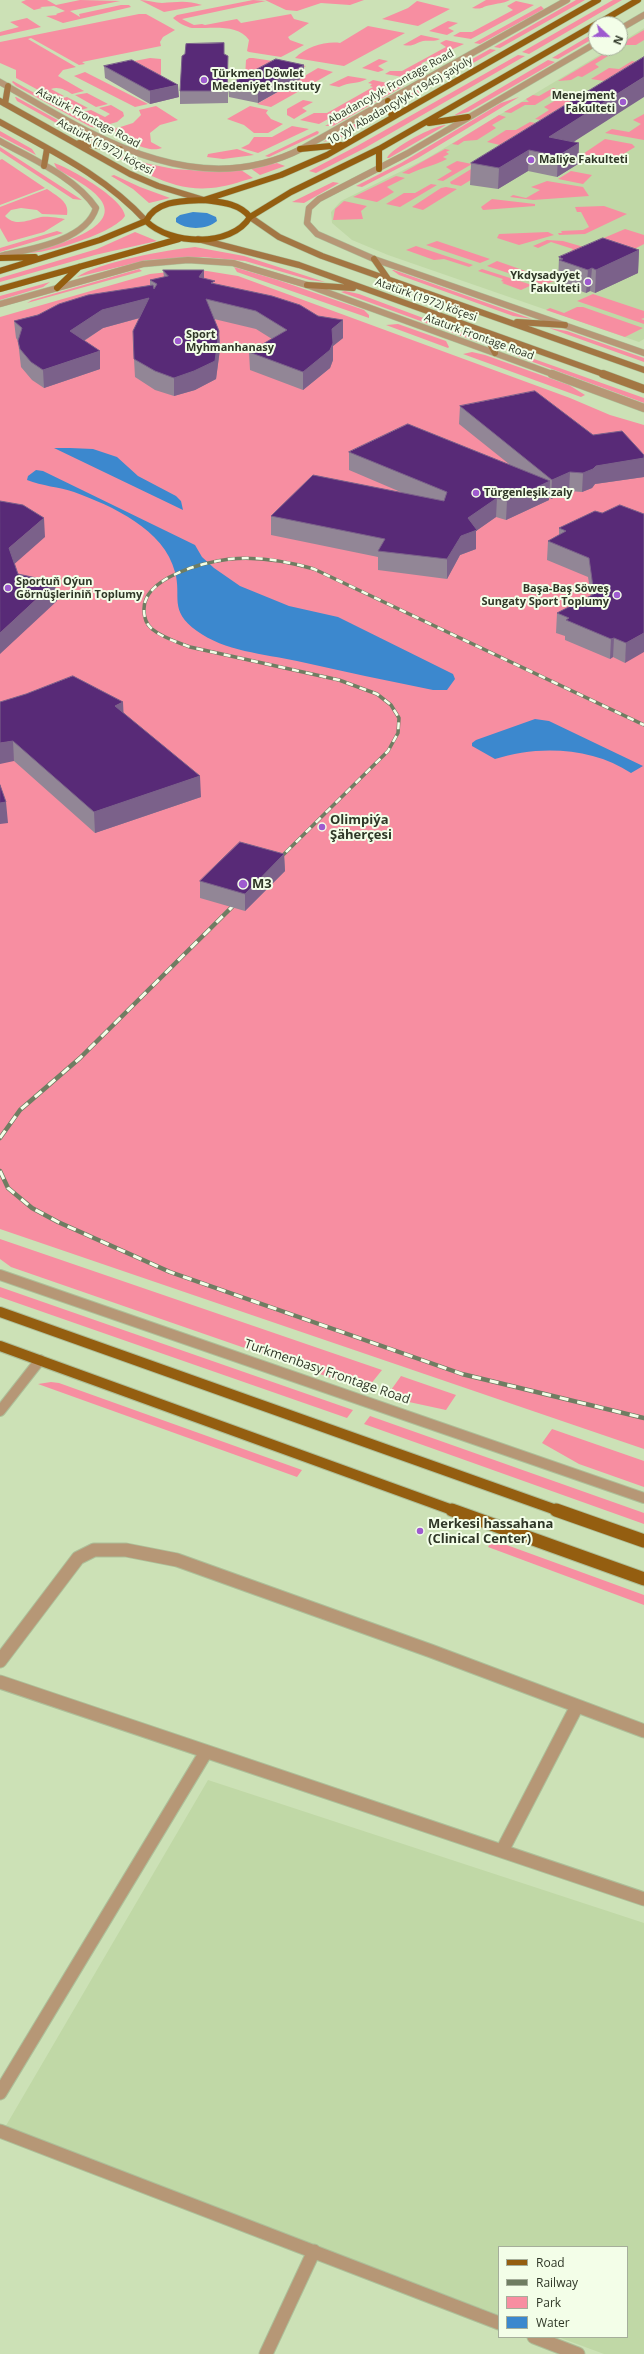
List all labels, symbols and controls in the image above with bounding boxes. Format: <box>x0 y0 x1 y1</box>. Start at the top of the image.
north arrow <box>588 16 628 56</box>
text: N <box>610 33 627 47</box>
street label: Abadancylyk Frontage Road <box>326 47 456 127</box>
street label: 10 ýyl Abadançylyk (1945) şaýoly <box>325 54 475 148</box>
place label: Türkmen Döwlet Medeniýet Instituty <box>212 67 321 93</box>
marker: Türkmen Döwlet Medeniýet Instituty <box>199 75 209 85</box>
street label: Atatürk Frontage Road <box>34 85 142 151</box>
place label: Menejment Fakulteti <box>552 89 615 115</box>
marker: Menejment Fakulteti <box>618 97 628 107</box>
street label: Atatürk (1972) köçesi <box>55 116 155 178</box>
place label: Maliýe Fakulteti <box>539 153 628 167</box>
marker: Maliýe Fakulteti <box>526 155 536 165</box>
place label: Ykdysadyýet Fakulteti <box>510 269 580 295</box>
street label: Atatürk (1972) köçesi <box>373 275 479 325</box>
marker: Ykdysadyýet Fakulteti <box>583 277 593 287</box>
street label: Ataturk Frontage Road <box>422 311 536 363</box>
place label: Sport Myhmanhanasy <box>186 328 274 354</box>
marker: Sport Myhmanhanasy <box>173 336 183 346</box>
place label: Türgenleşik zaly <box>484 486 573 500</box>
marker: Türgenleşik zaly <box>471 488 481 498</box>
place label: Sportuň Oýun Görnüşleriniň Toplumy <box>16 575 142 601</box>
place label: Başa-Baş Söweş Sungaty Sport Toplumy <box>481 582 609 608</box>
marker: Sportuň Oýun Görnüşleriniň Toplumy <box>3 583 13 593</box>
marker: Başa-Baş Söweş Sungaty Sport Toplumy <box>612 590 622 600</box>
place label: Olimpiýa Şäherçesi <box>330 812 392 843</box>
marker: Olimpiýa Şäherçesi <box>317 822 327 832</box>
place label: M3 <box>252 876 272 892</box>
marker: M3 <box>237 878 249 890</box>
street label: Turkmenbasy Frontage Road <box>242 1336 412 1408</box>
place label: Merkesi hassahana (Clinical Center) <box>428 1516 553 1547</box>
marker: Merkesi hassahana (Clinical Center) <box>415 1526 425 1536</box>
legend <box>498 2246 628 2338</box>
text: Road <box>536 2254 565 2271</box>
text: Railway <box>536 2274 578 2291</box>
text: Park <box>536 2294 561 2311</box>
text: Water <box>536 2314 570 2331</box>

